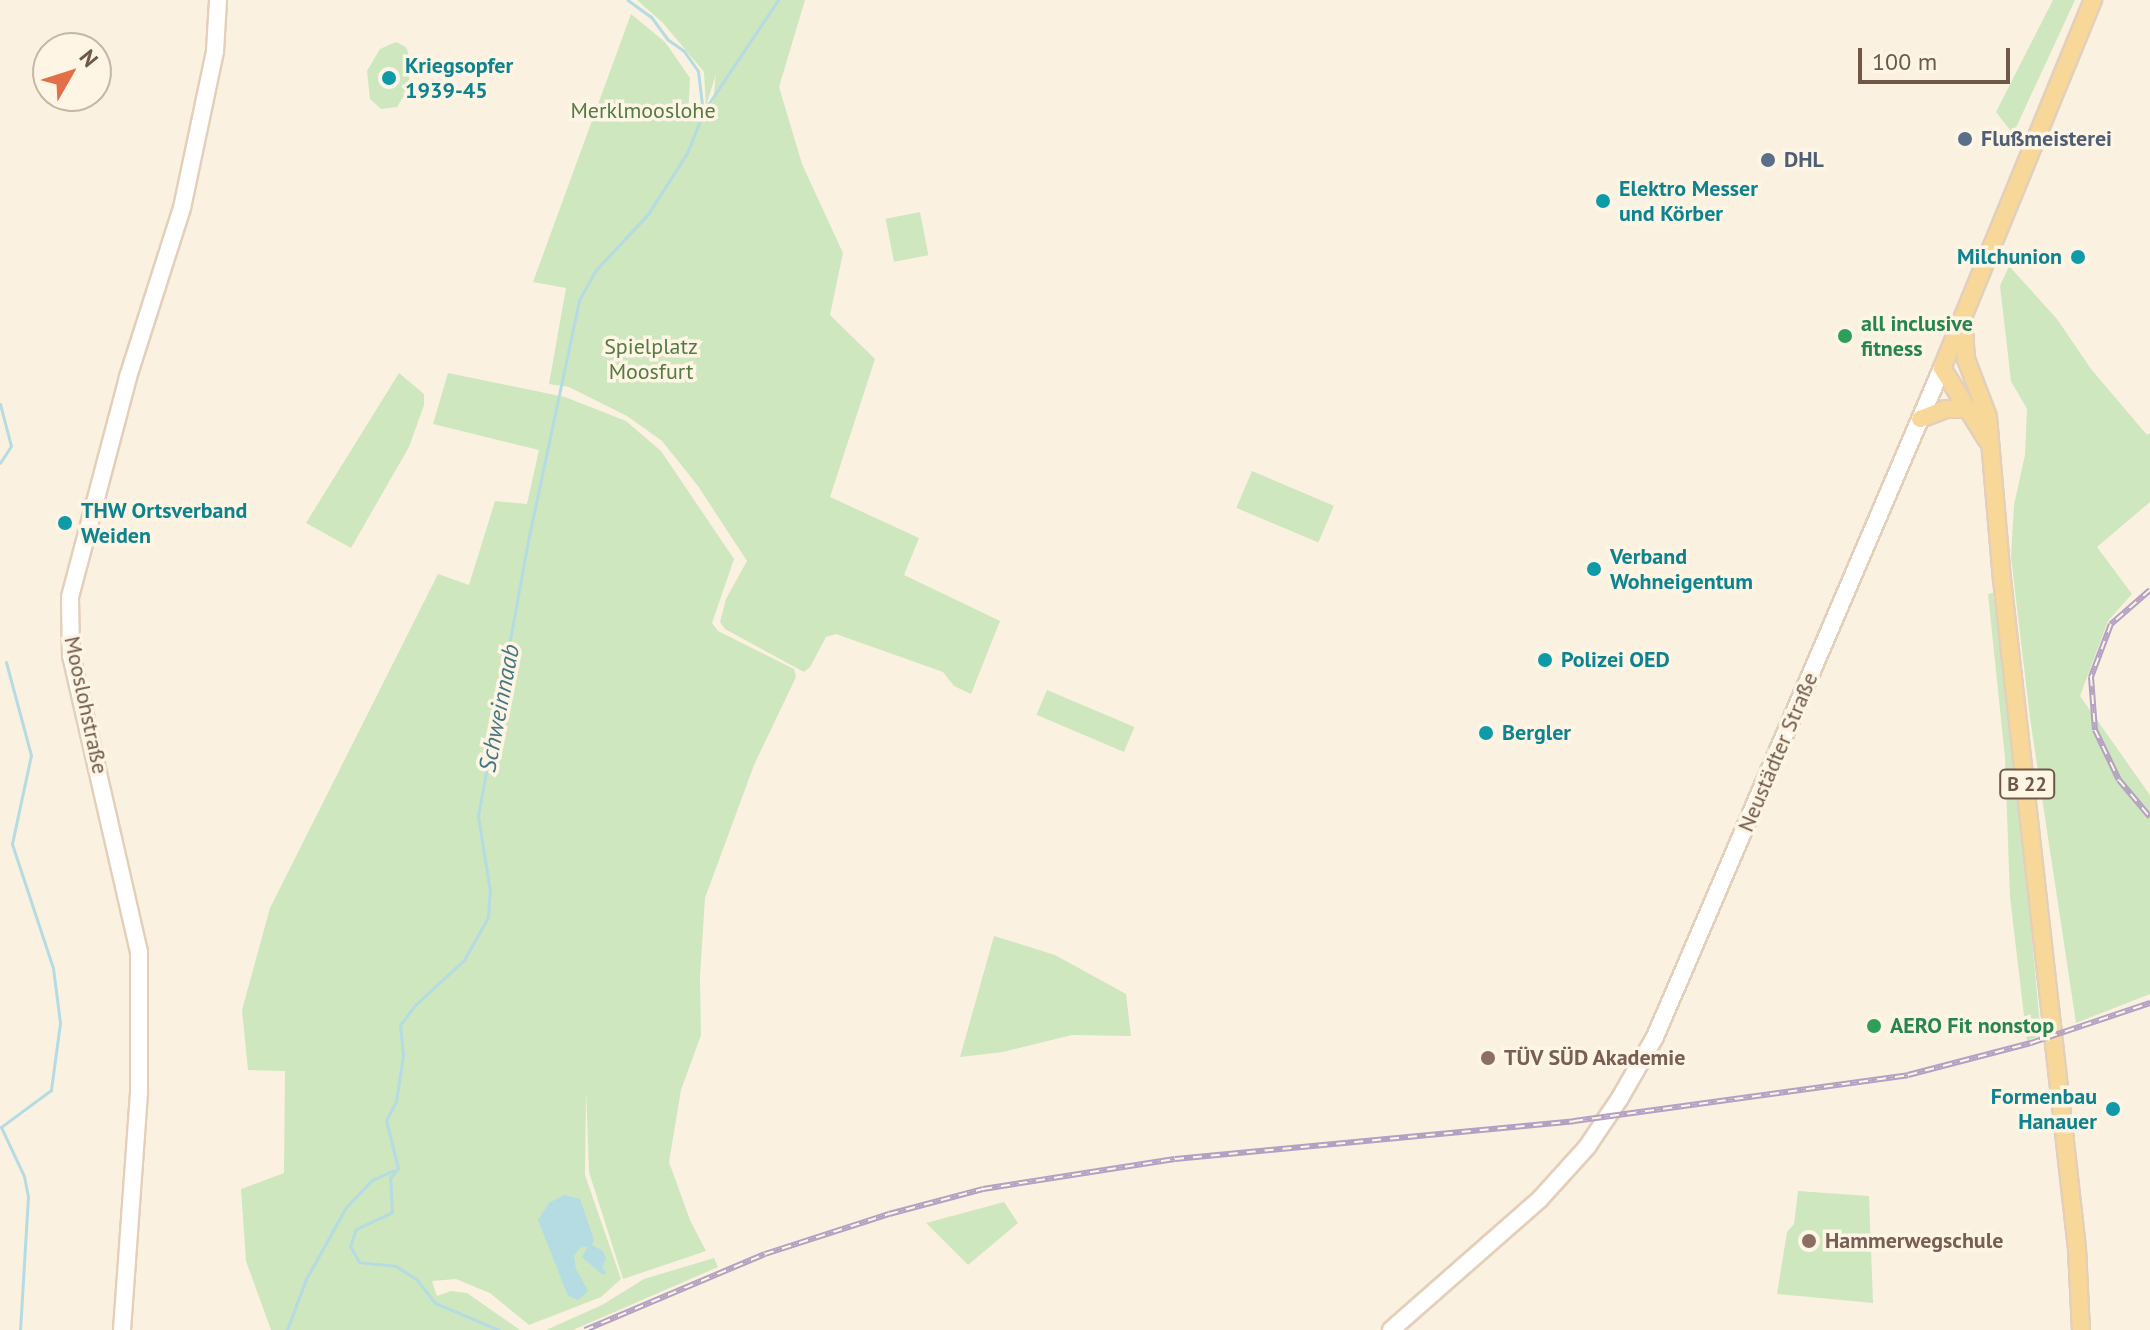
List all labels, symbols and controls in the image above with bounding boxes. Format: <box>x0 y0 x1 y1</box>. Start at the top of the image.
north arrow <box>32 32 112 112</box>
scale bar <box>1862 32 2014 82</box>
text: N <box>74 44 105 73</box>
text: 100 m <box>1872 46 1937 77</box>
place label: Kriegsopfer 1939-45 <box>405 52 513 104</box>
marker: Kriegsopfer 1939-45 <box>380 69 398 87</box>
park label: Merklmooslohe <box>570 98 716 124</box>
place label: Flußmeisterei <box>1981 126 2112 152</box>
marker: Flußmeisterei <box>1956 130 1974 148</box>
place label: DHL <box>1784 147 1824 173</box>
marker: DHL <box>1759 151 1777 169</box>
place label: Elektro Messer und Körber <box>1619 175 1758 226</box>
marker: Elektro Messer und Körber <box>1594 192 1612 210</box>
place label: Milchunion <box>1957 244 2062 270</box>
marker: Milchunion <box>2069 248 2087 266</box>
place label: all inclusive fitness <box>1861 310 1973 362</box>
marker: all inclusive fitness <box>1836 327 1854 345</box>
park label: Spielplatz Moosfurt <box>604 333 698 384</box>
place label: THW Ortsverband Weiden <box>81 497 248 548</box>
marker: THW Ortsverband Weiden <box>56 514 74 532</box>
place label: Verband Wohneigentum <box>1610 543 1753 594</box>
marker: Verband Wohneigentum <box>1585 560 1603 578</box>
street label: Mooslohstraße <box>59 634 113 776</box>
water label: Schweinnaab <box>473 642 525 774</box>
place label: Polizei OED <box>1561 647 1670 673</box>
marker: Polizei OED <box>1536 651 1554 669</box>
street label: Neustädter Straße <box>1732 668 1824 836</box>
place label: Bergler <box>1502 720 1571 746</box>
marker: Bergler <box>1477 724 1495 742</box>
road number: B 22 <box>1999 768 2055 800</box>
place label: AERO Fit nonstop <box>1890 1013 2054 1039</box>
marker: AERO Fit nonstop <box>1865 1017 1883 1035</box>
place label: TÜV SÜD Akademie <box>1504 1045 1687 1071</box>
marker: TÜV SÜD Akademie <box>1479 1049 1497 1067</box>
place label: Formenbau Hanauer <box>1991 1083 2097 1134</box>
marker: Formenbau Hanauer <box>2104 1100 2122 1118</box>
place label: Hammerwegschule <box>1825 1228 2003 1254</box>
marker: Hammerwegschule <box>1800 1232 1818 1250</box>

